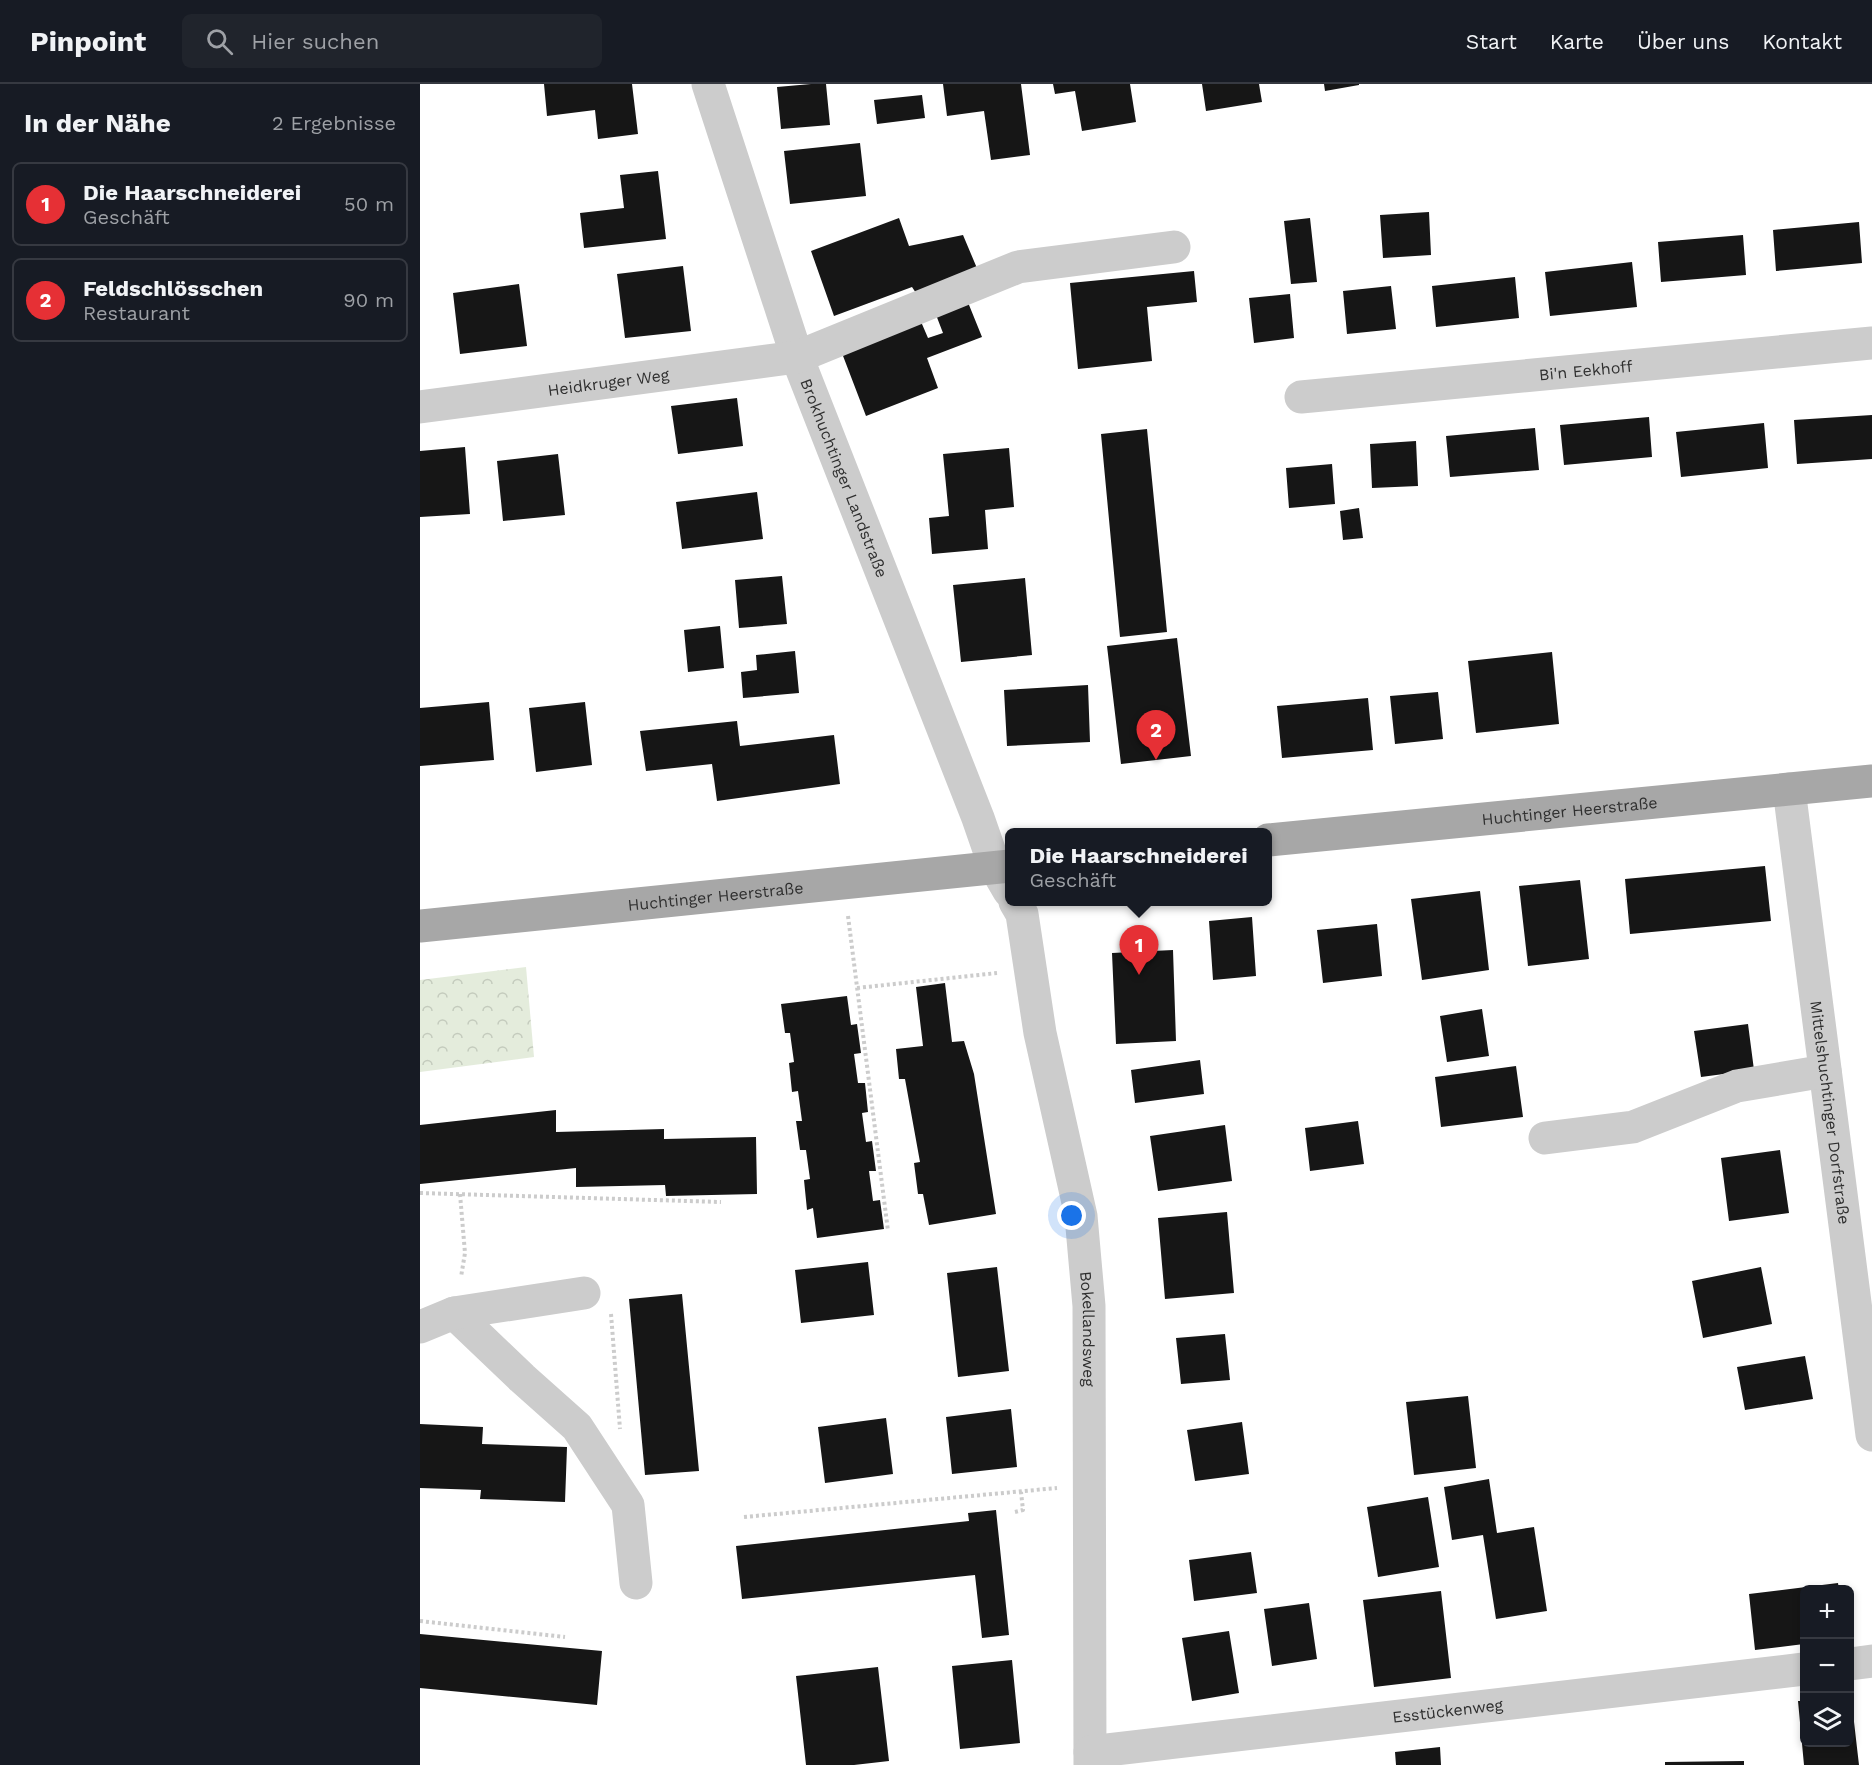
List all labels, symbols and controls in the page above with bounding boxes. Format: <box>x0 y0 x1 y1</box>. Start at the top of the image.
search box <box>182 14 602 68</box>
text: Pinpoint <box>30 25 146 58</box>
icon: search <box>203 25 236 58</box>
text: Hier suchen <box>251 29 379 54</box>
text: Start <box>1466 29 1517 54</box>
text: Karte <box>1550 29 1604 54</box>
text: Über uns <box>1637 29 1729 54</box>
text: Kontakt <box>1762 29 1842 54</box>
text: In der Nähe <box>24 108 171 138</box>
text: 2 Ergebnisse <box>272 111 396 135</box>
text: Die Haarschneiderei <box>83 180 301 205</box>
text: 1 <box>41 192 50 216</box>
text: 50 m <box>344 192 394 216</box>
text: Geschäft <box>83 205 170 229</box>
text: Feldschlösschen <box>83 276 263 301</box>
text: 2 <box>40 288 51 312</box>
text: 90 m <box>343 288 394 312</box>
text: Restaurant <box>83 301 190 325</box>
street label: Bi'n Eekhoff <box>1538 356 1634 384</box>
street label: Heidkruger Weg <box>547 365 671 399</box>
street label: Brokhuchtinger Landstraße <box>797 376 892 580</box>
pin: 2 <box>1136 710 1176 760</box>
street label: Huchtinger Heerstraße <box>1481 793 1658 829</box>
popup <box>1005 828 1272 906</box>
text: Die Haarschneiderei <box>1029 843 1248 868</box>
text: Geschäft <box>1029 868 1116 892</box>
street label: Huchtinger Heerstraße <box>627 878 804 914</box>
pin: 1 <box>1120 926 1158 975</box>
street label: Mittelshuchtinger Dorfstraße <box>1807 999 1854 1225</box>
your location <box>1057 1201 1086 1230</box>
street label: Bokellandsweg <box>1076 1270 1099 1387</box>
map controls <box>1800 1585 1854 1747</box>
button: + <box>1800 1585 1854 1639</box>
button: − <box>1800 1639 1854 1693</box>
button: layers <box>1800 1693 1854 1747</box>
street label: Esstückenweg <box>1391 1695 1504 1726</box>

